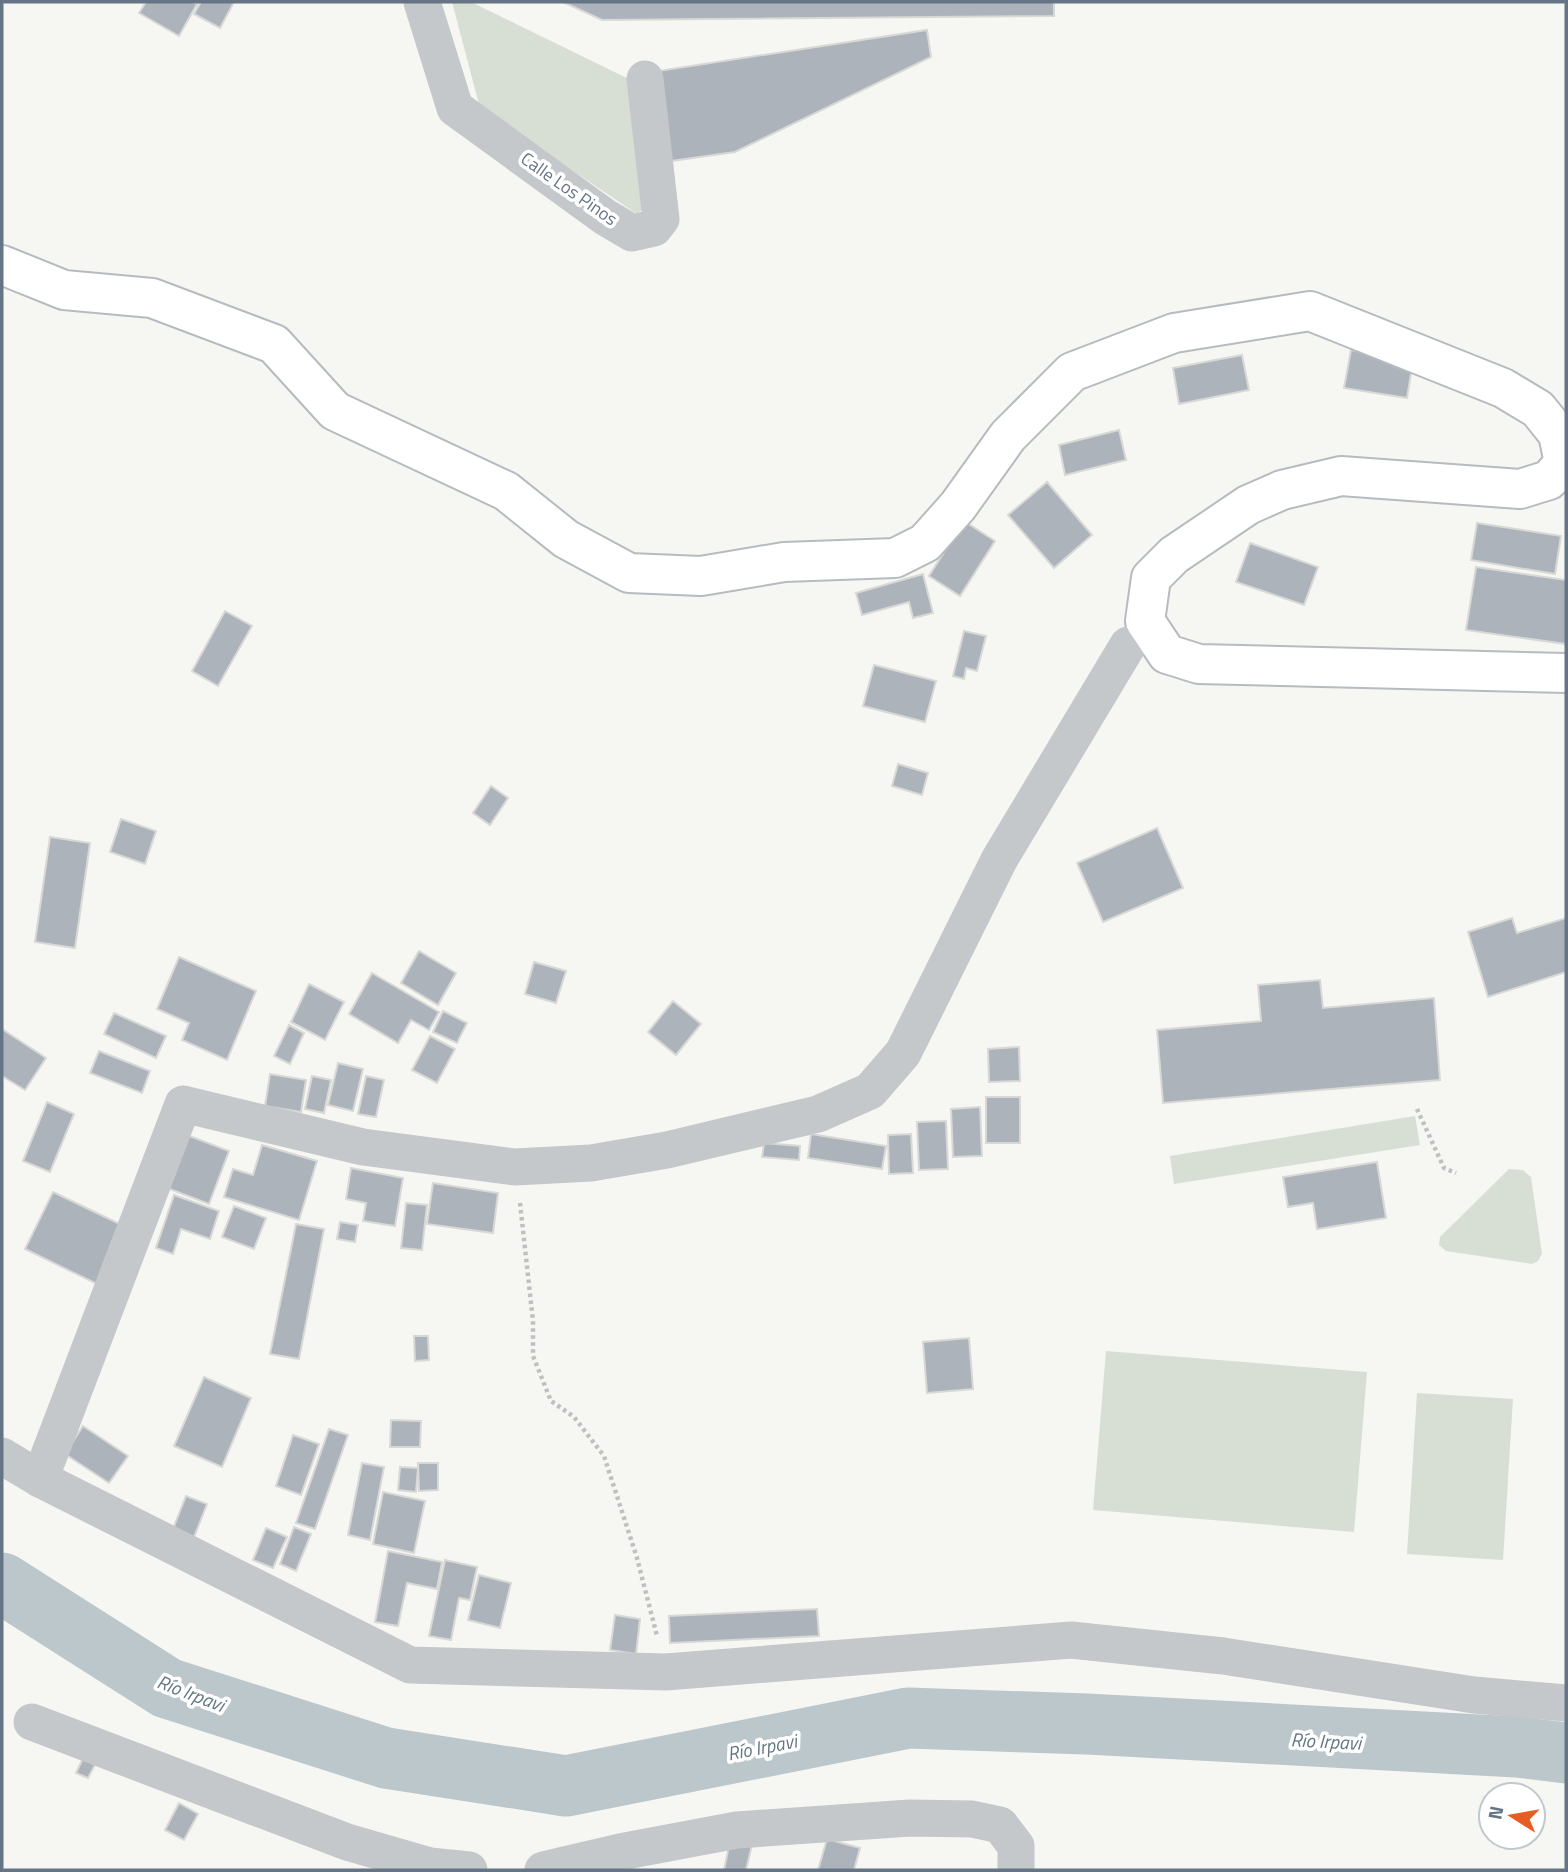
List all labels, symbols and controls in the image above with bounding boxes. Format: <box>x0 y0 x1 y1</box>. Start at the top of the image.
street label: Calle Los Pinos <box>515 145 623 232</box>
water label: Río Irpavi <box>153 1666 231 1719</box>
water label: Río Irpavi <box>1290 1724 1364 1757</box>
water label: Río Irpavi <box>725 1725 801 1767</box>
north arrow <box>1477 1781 1547 1851</box>
text: N <box>1479 1803 1510 1822</box>

